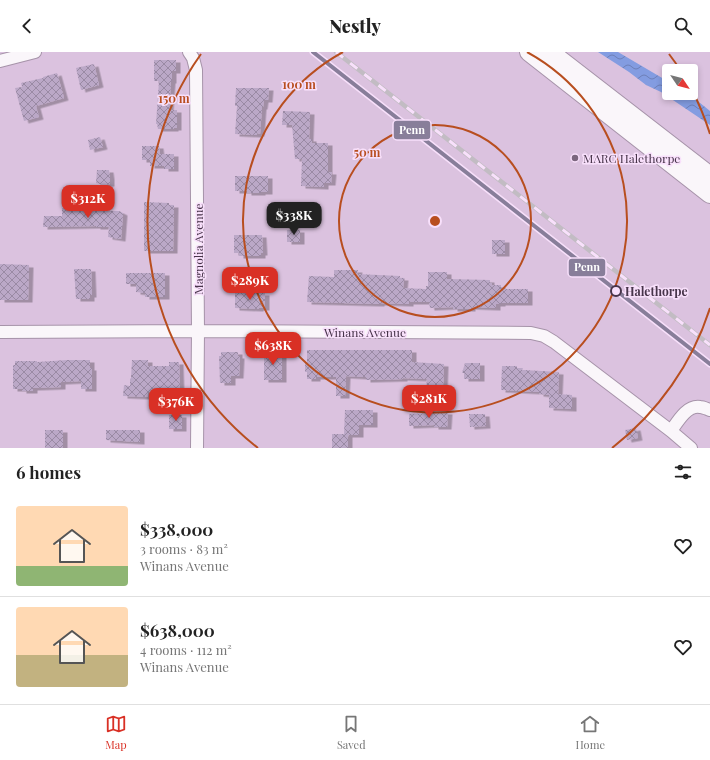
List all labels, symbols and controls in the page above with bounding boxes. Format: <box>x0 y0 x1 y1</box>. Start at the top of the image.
text: Nestly <box>329 14 381 38</box>
icon: back <box>16 15 38 37</box>
icon: search <box>672 15 694 37</box>
north arrow <box>662 64 698 100</box>
map controls <box>662 64 698 100</box>
text: 100 m <box>282 76 316 92</box>
text: 150 m <box>158 90 190 106</box>
line badge: Penn <box>393 120 431 140</box>
text: Penn <box>399 122 425 137</box>
text: 50 m <box>354 144 381 160</box>
place label: MARC Halethorpe <box>583 150 680 166</box>
marker: MARC Halethorpe <box>570 153 580 163</box>
pin: $312K <box>60 185 116 219</box>
text: $312K <box>71 189 105 206</box>
pin: $338K <box>266 202 322 236</box>
street label: Magnolia Avenue <box>190 203 206 295</box>
text: $338K <box>276 206 312 223</box>
centre of rings <box>428 214 442 228</box>
line badge: Penn <box>568 258 606 277</box>
text: Penn <box>574 259 600 274</box>
pin: $289K <box>222 267 278 301</box>
text: $289K <box>231 271 269 288</box>
place label: Halethorpe <box>625 283 688 299</box>
marker: Halethorpe <box>610 285 622 297</box>
street label: Winans Avenue <box>323 324 406 340</box>
pin: $638K <box>245 332 301 366</box>
text: $638K <box>254 336 292 353</box>
pin: $281K <box>401 385 457 419</box>
pin: $376K <box>148 388 204 422</box>
text: $281K <box>411 389 447 406</box>
text: $376K <box>158 392 194 409</box>
text: 6 homes <box>16 461 81 483</box>
icon: filters <box>672 461 694 483</box>
text: $338,000 <box>140 518 213 540</box>
icon: home <box>48 522 96 570</box>
icon: heart <box>672 535 694 557</box>
text: 3 rooms · 83 m² <box>140 540 228 557</box>
text: Winans Avenue <box>140 557 229 574</box>
text: $638,000 <box>140 619 215 641</box>
icon: home <box>48 623 96 671</box>
icon: heart <box>672 636 694 658</box>
text: 4 rooms · 112 m² <box>140 641 232 658</box>
text: Winans Avenue <box>140 658 229 675</box>
tab: Map <box>105 713 127 752</box>
tab: Saved <box>337 713 366 752</box>
tab: Home <box>575 713 605 752</box>

